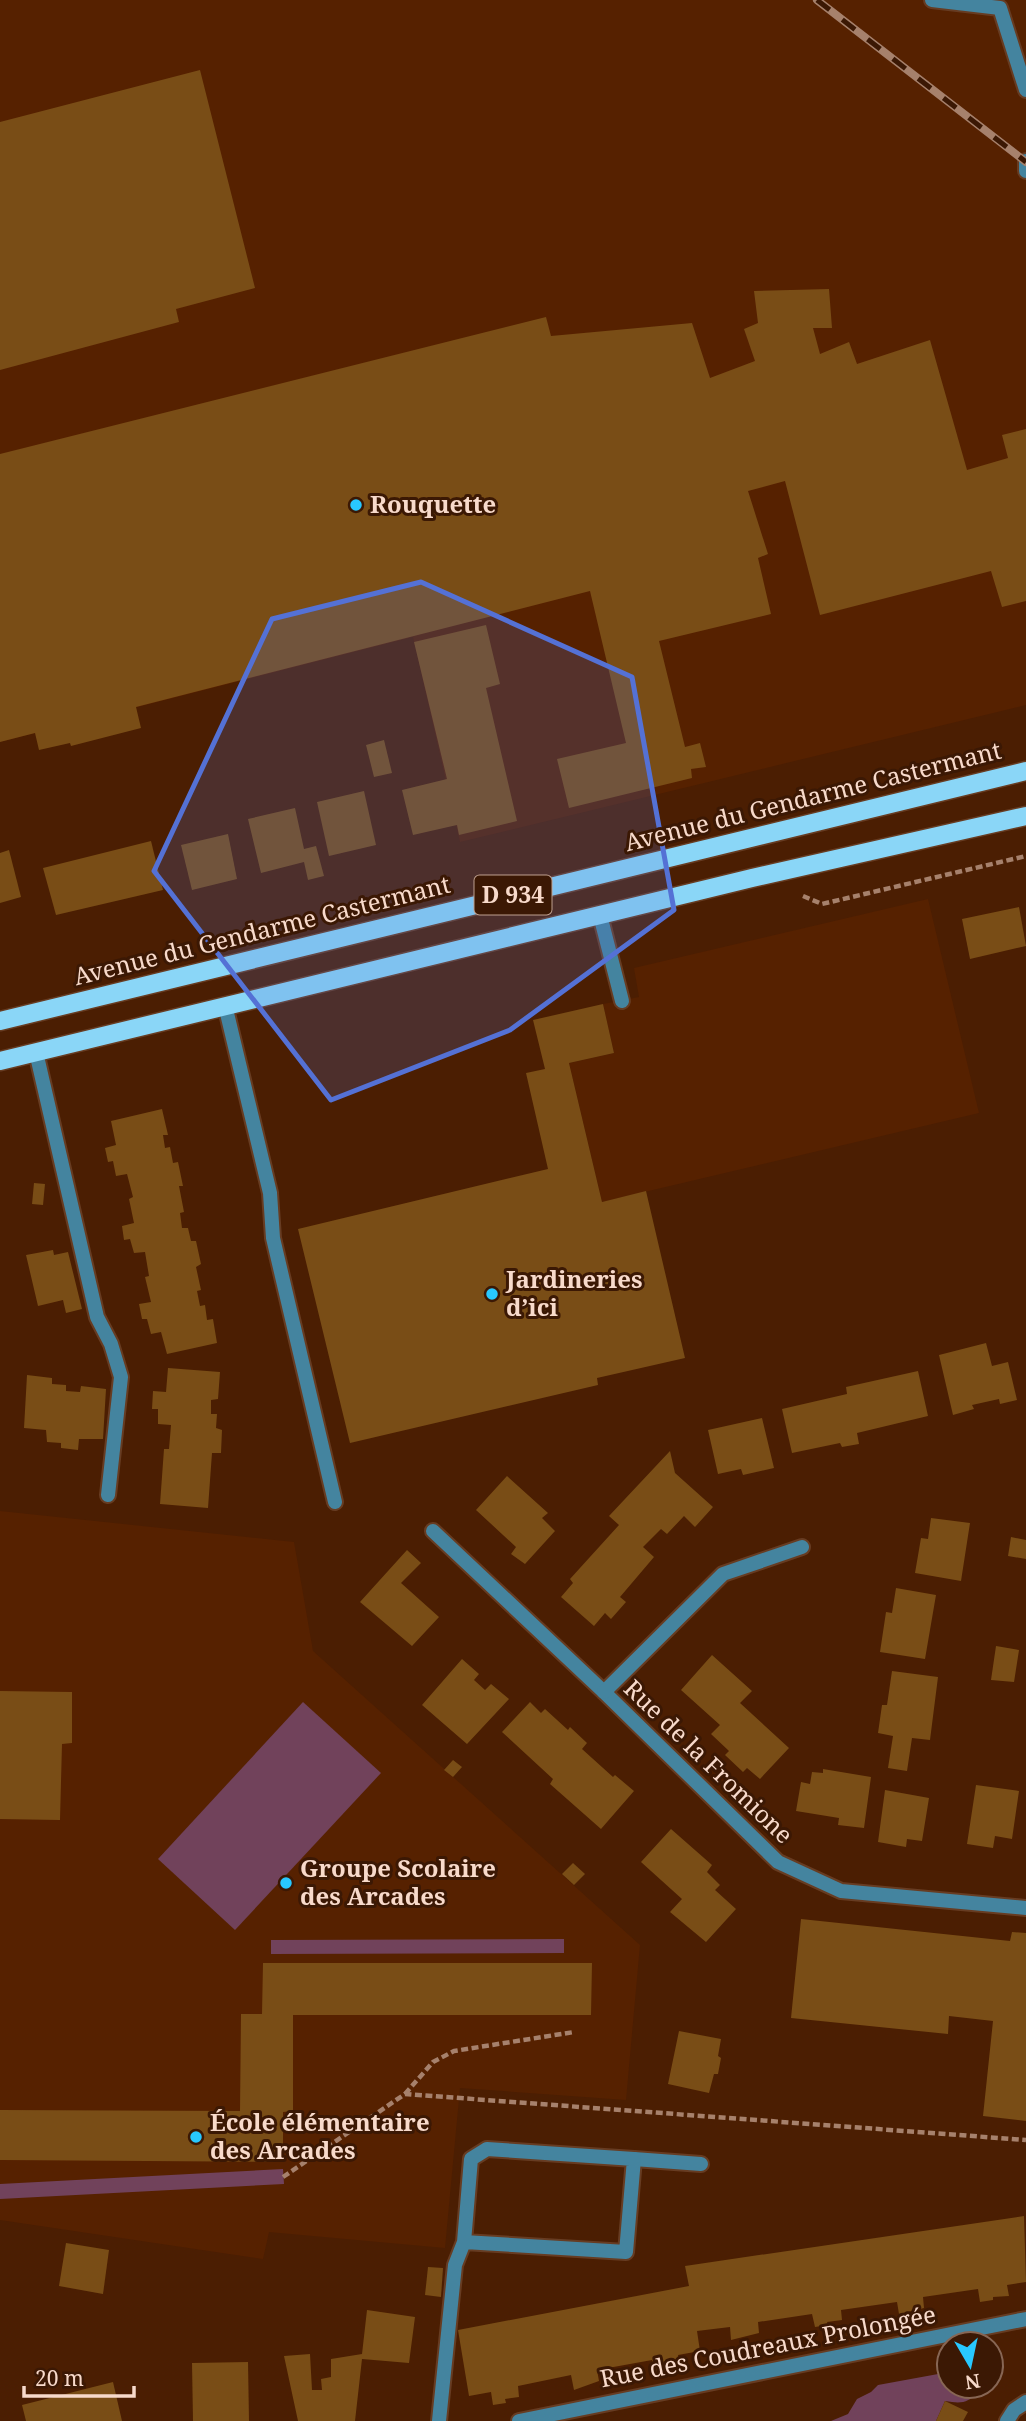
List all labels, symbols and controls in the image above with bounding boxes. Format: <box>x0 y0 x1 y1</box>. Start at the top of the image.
place label: Rouquette <box>370 487 496 520</box>
marker: Rouquette <box>348 497 364 513</box>
street label: Avenue du Gendarme Castermant <box>621 733 1004 858</box>
street label: Avenue du Gendarme Castermant <box>70 867 453 992</box>
road number: D 934 <box>475 876 552 914</box>
place label: Jardineries d’ici <box>505 1262 643 1323</box>
marker: Jardineries d’ici <box>484 1286 500 1302</box>
street label: Rue de la Fromione <box>617 1672 801 1850</box>
place label: Groupe Scolaire des Arcades <box>300 1851 496 1912</box>
marker: Groupe Scolaire des Arcades <box>278 1875 294 1891</box>
place label: École élémentaire des Arcades <box>210 2105 430 2166</box>
marker: École élémentaire des Arcades <box>188 2129 204 2145</box>
street label: Rue des Coudreaux Prolongée <box>597 2297 938 2394</box>
north arrow <box>935 2330 1005 2400</box>
scale bar <box>24 2354 135 2398</box>
text: 20 m <box>35 2364 84 2392</box>
text: N <box>963 2368 982 2396</box>

